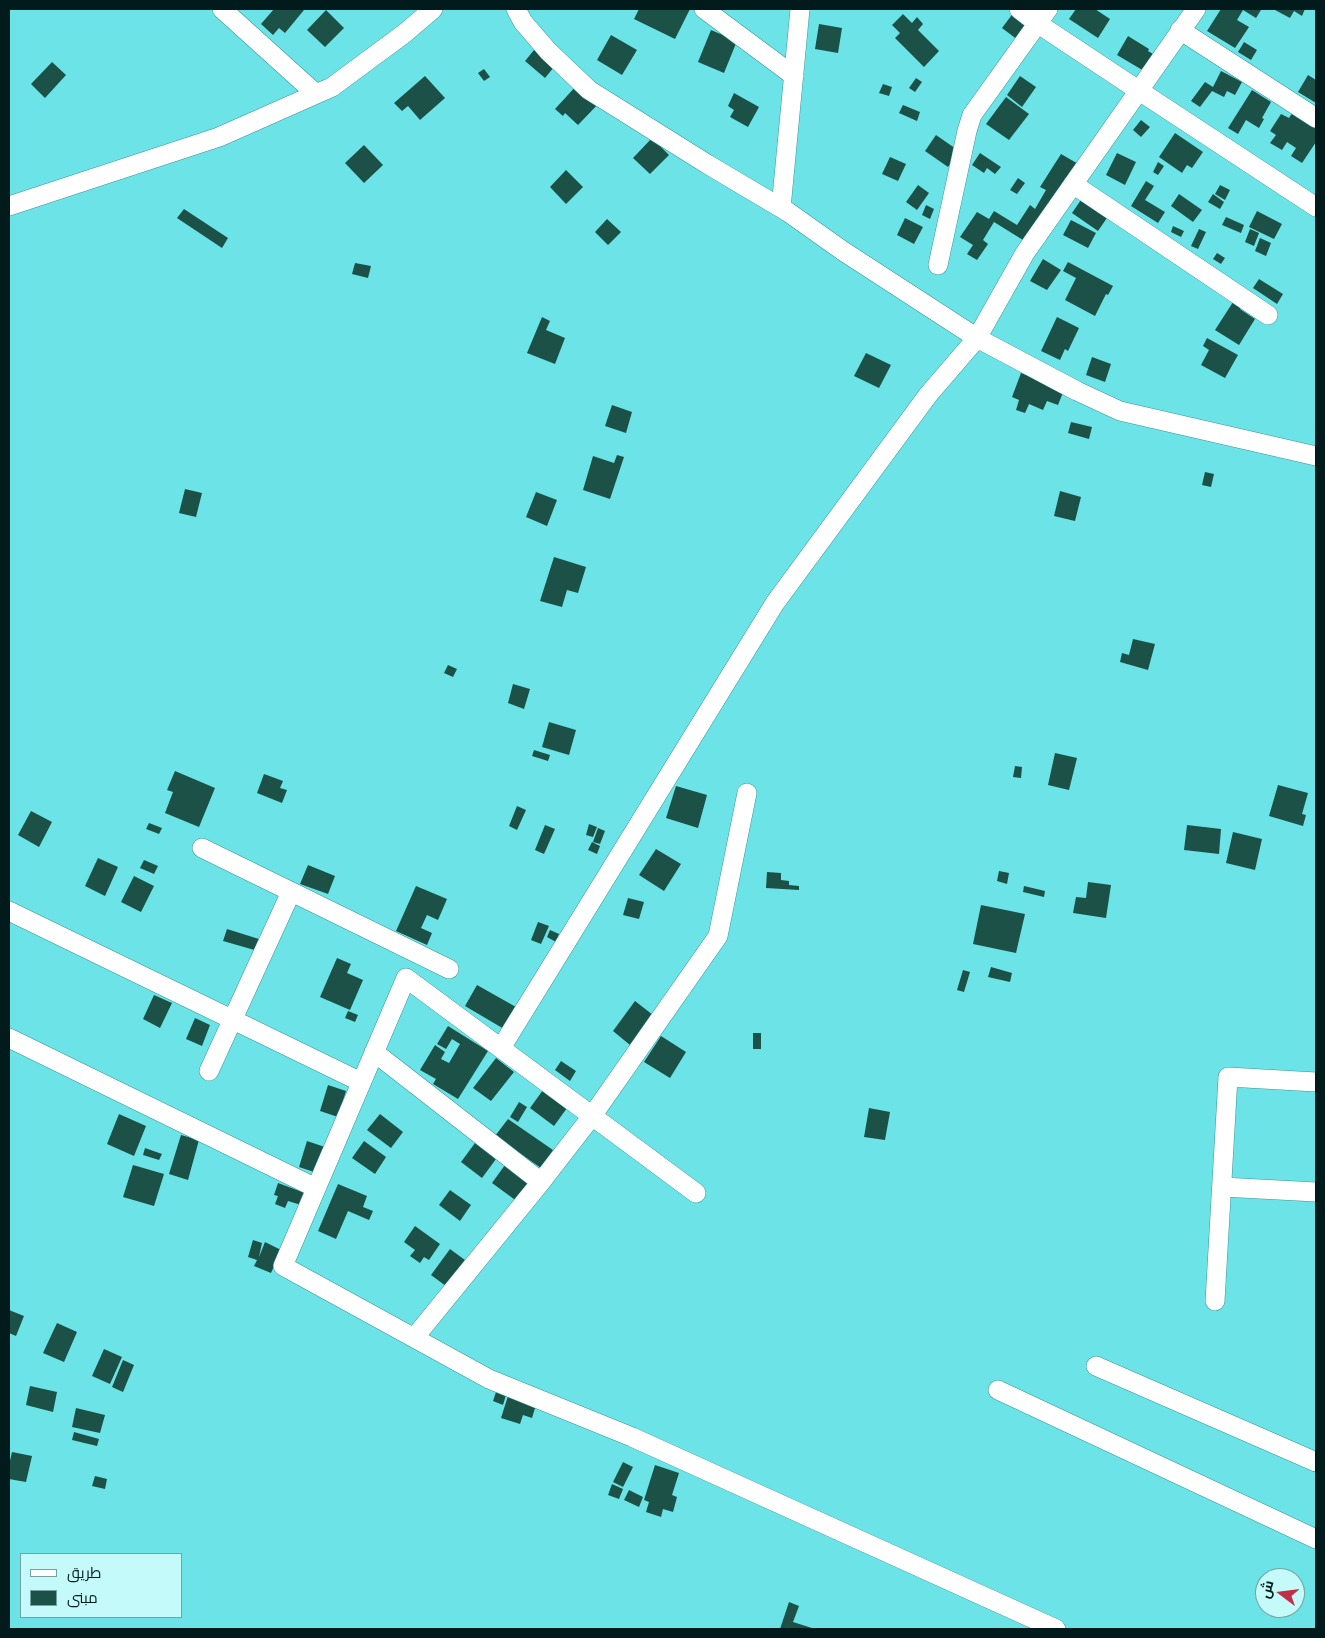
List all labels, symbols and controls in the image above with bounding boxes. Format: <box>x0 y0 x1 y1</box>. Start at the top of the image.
legend <box>20 1553 182 1618</box>
text: طريق <box>67 1563 101 1582</box>
north arrow <box>1255 1568 1305 1618</box>
text: ش <box>1255 1578 1277 1600</box>
text: مبنى <box>67 1588 98 1607</box>

